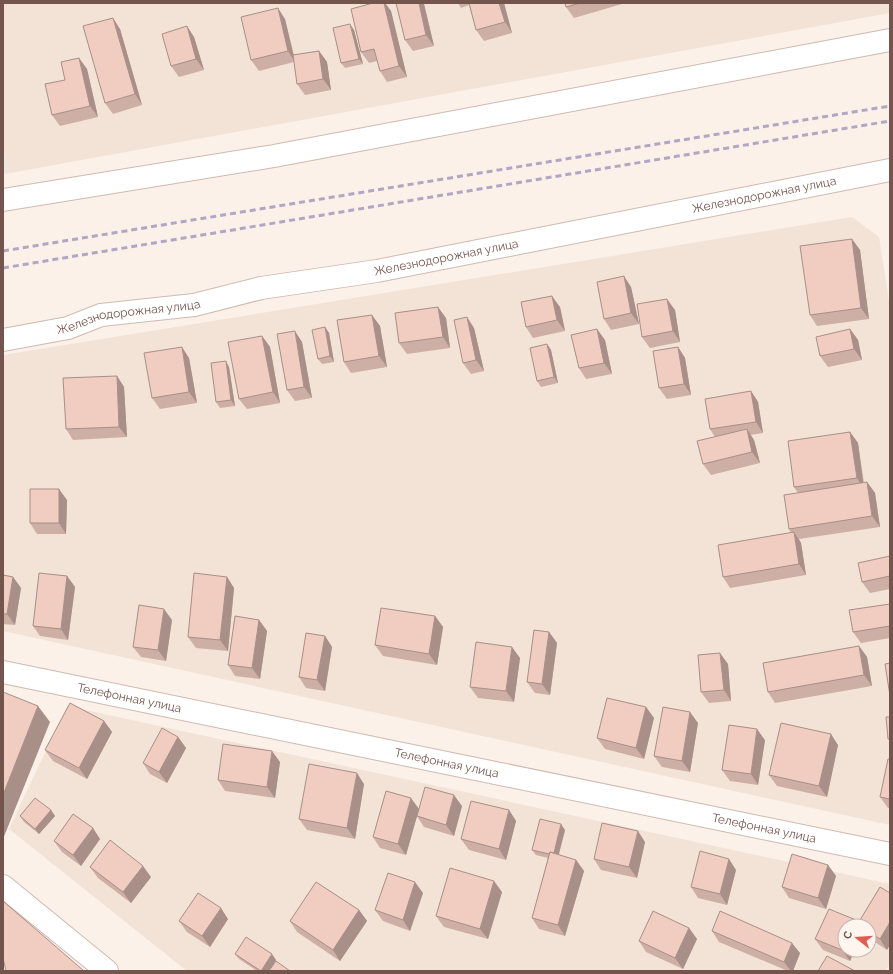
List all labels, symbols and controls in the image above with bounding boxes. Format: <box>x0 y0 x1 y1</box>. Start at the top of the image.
street label: Железнодорожная улица <box>691 174 837 216</box>
street label: Железнодорожная улица <box>373 236 520 278</box>
street label: Железнодорожная улица <box>55 297 202 337</box>
street label: Телефонная улица <box>76 680 183 715</box>
street label: Телефонная улица <box>393 746 500 781</box>
street label: Телефонная улица <box>711 811 817 846</box>
north arrow <box>837 918 877 958</box>
text: С <box>841 929 855 941</box>

